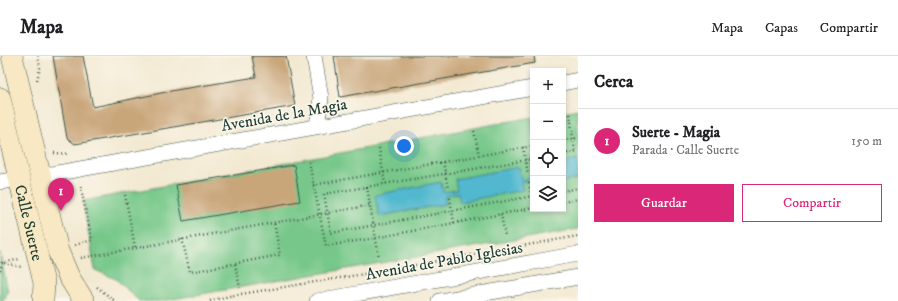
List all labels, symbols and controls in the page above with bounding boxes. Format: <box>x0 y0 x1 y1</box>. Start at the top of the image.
text: Mapa <box>20 16 63 39</box>
text: Mapa <box>711 19 743 37</box>
text: Capas <box>765 19 798 37</box>
text: Compartir <box>820 19 878 37</box>
map controls <box>530 68 566 212</box>
button: + <box>530 68 566 104</box>
text: Cerca <box>594 71 633 93</box>
street label: Avenida de la Magia <box>220 94 349 136</box>
button: − <box>530 104 566 140</box>
text: Suerte - Magia <box>632 123 720 142</box>
text: 1 <box>605 133 609 149</box>
text: 150 m <box>851 133 882 149</box>
your location <box>394 136 414 156</box>
button: locate <box>530 140 566 176</box>
text: Parada · Calle Suerte <box>632 142 739 158</box>
button: layers <box>530 176 566 212</box>
pin: 1 <box>48 178 74 211</box>
street label: Calle Suerte <box>10 183 47 263</box>
button: Guardar <box>594 184 734 222</box>
button: Compartir <box>742 184 882 222</box>
street label: Avenida de Pablo Iglesias <box>364 237 524 285</box>

